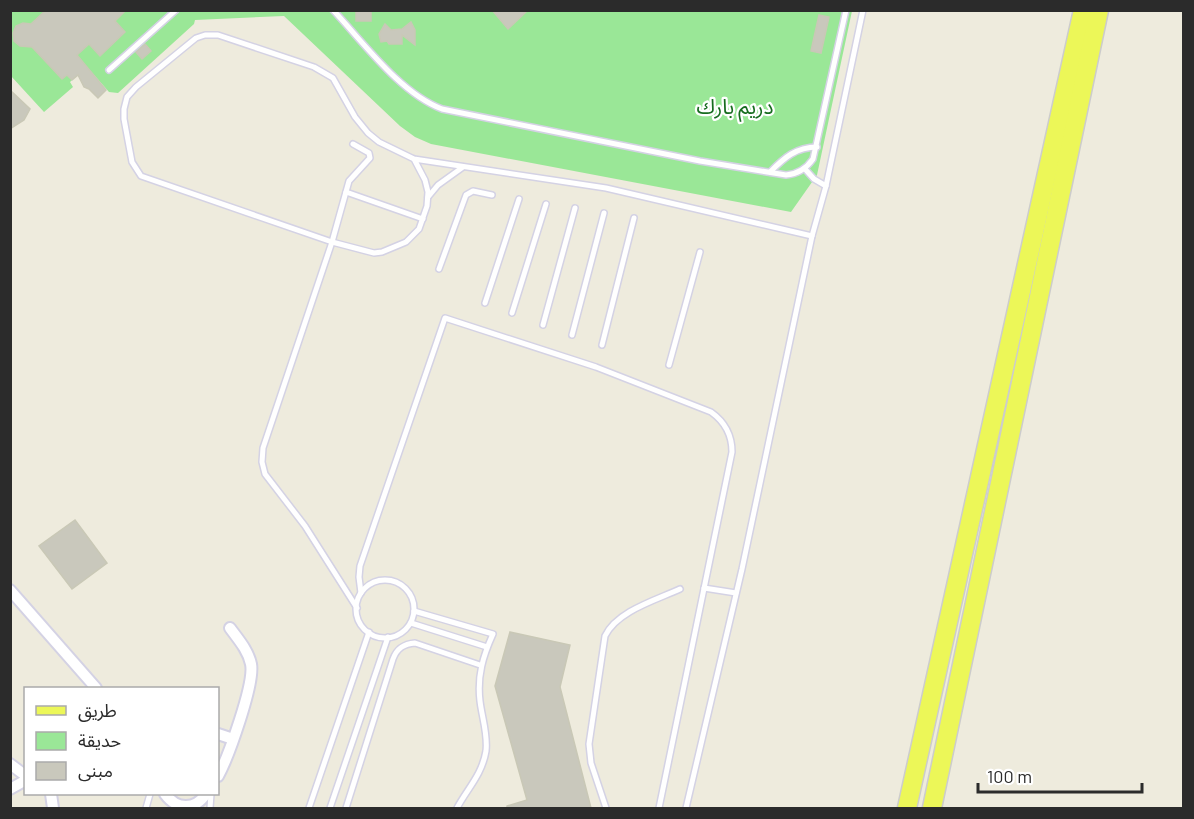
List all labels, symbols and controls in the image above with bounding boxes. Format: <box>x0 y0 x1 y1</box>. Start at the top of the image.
park label: دريم بارك <box>697 93 773 122</box>
legend <box>24 687 219 795</box>
text: طريق <box>78 699 117 722</box>
text: حديقة <box>78 729 121 751</box>
scale bar <box>978 756 1142 794</box>
text: مبنى <box>78 759 113 782</box>
text: 100 m <box>987 765 1032 787</box>

